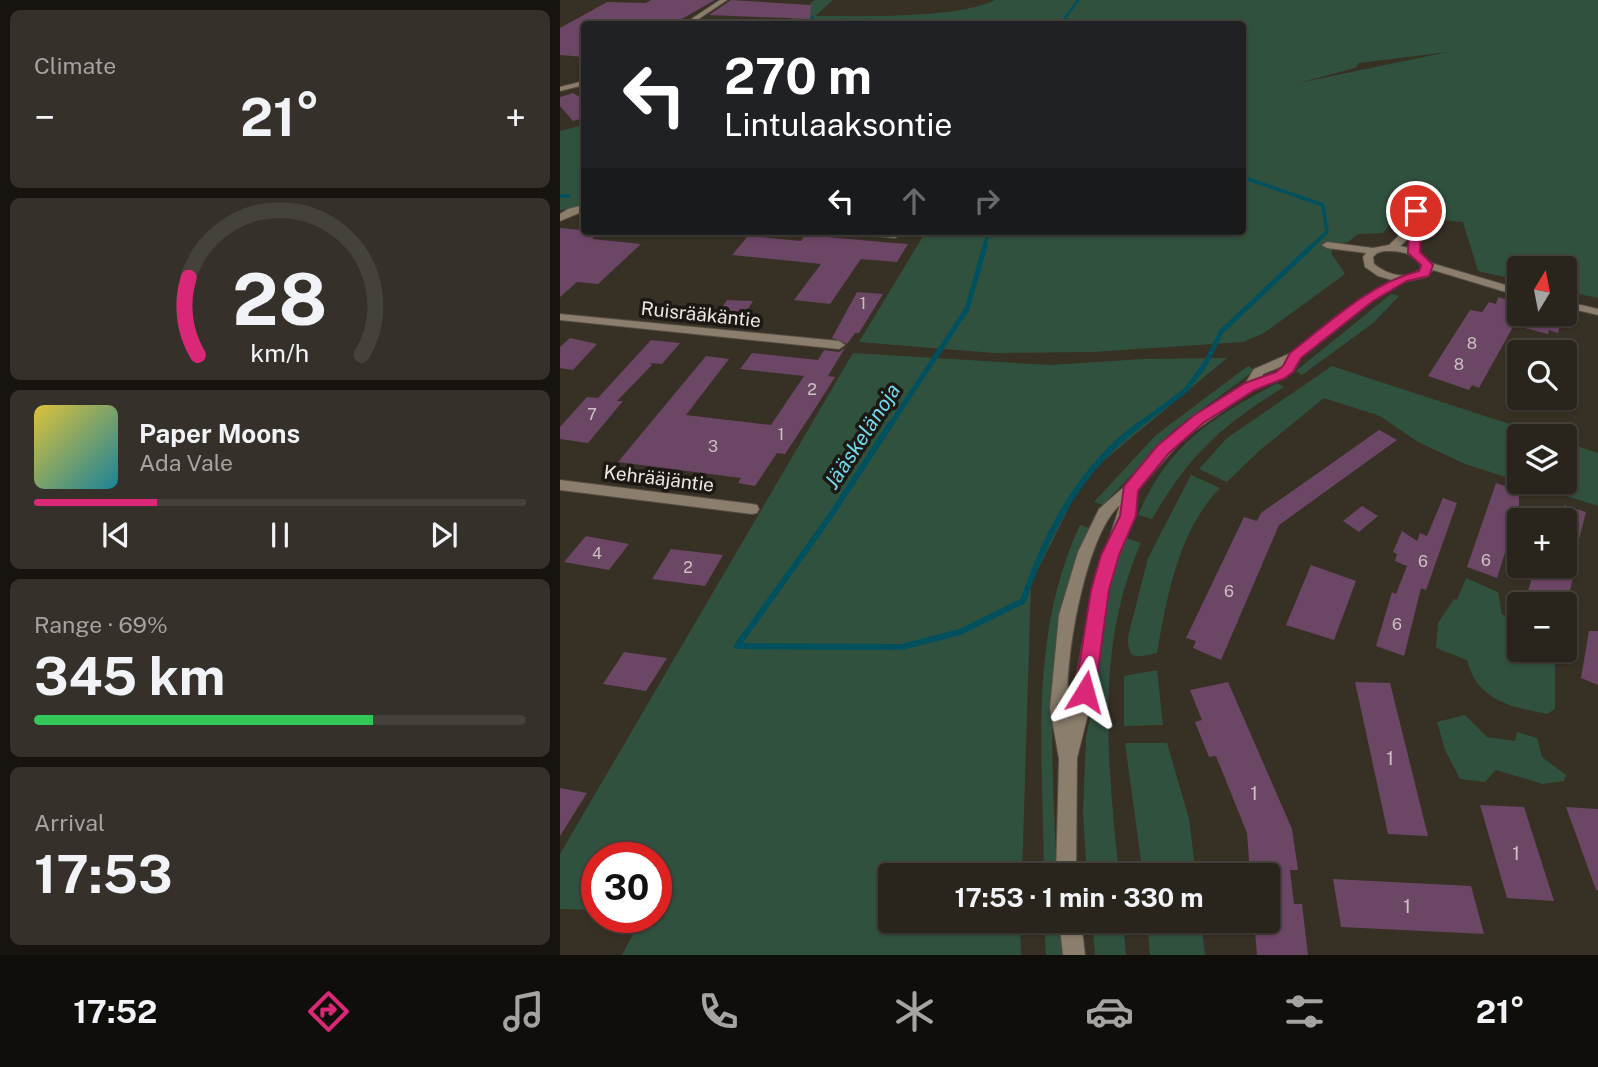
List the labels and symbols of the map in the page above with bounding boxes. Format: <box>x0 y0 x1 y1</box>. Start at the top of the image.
pin <box>1386 181 1446 241</box>
north arrow <box>1507 256 1577 326</box>
house number: 1 <box>860 294 866 313</box>
street label: Ruisrääkäntie <box>640 297 762 331</box>
house number: 8 <box>1467 334 1477 353</box>
house number: 8 <box>1454 355 1464 374</box>
water label: Jääskelänoja <box>819 379 905 493</box>
house number: 2 <box>807 380 817 399</box>
house number: 7 <box>587 405 597 424</box>
house number: 1 <box>778 425 784 444</box>
house number: 3 <box>708 437 718 456</box>
street label: Kehrääjäntie <box>603 460 715 496</box>
house number: 4 <box>592 544 602 563</box>
house number: 6 <box>1481 551 1491 570</box>
house number: 6 <box>1418 552 1428 571</box>
house number: 2 <box>683 558 693 577</box>
house number: 6 <box>1224 582 1234 601</box>
house number: 6 <box>1392 615 1402 634</box>
position arrow <box>1048 655 1122 729</box>
house number: 1 <box>1386 747 1394 769</box>
house number: 1 <box>1250 782 1258 804</box>
speed limit sign: 30 <box>581 842 672 933</box>
house number: 1 <box>1512 842 1520 864</box>
house number: 1 <box>1403 895 1411 917</box>

